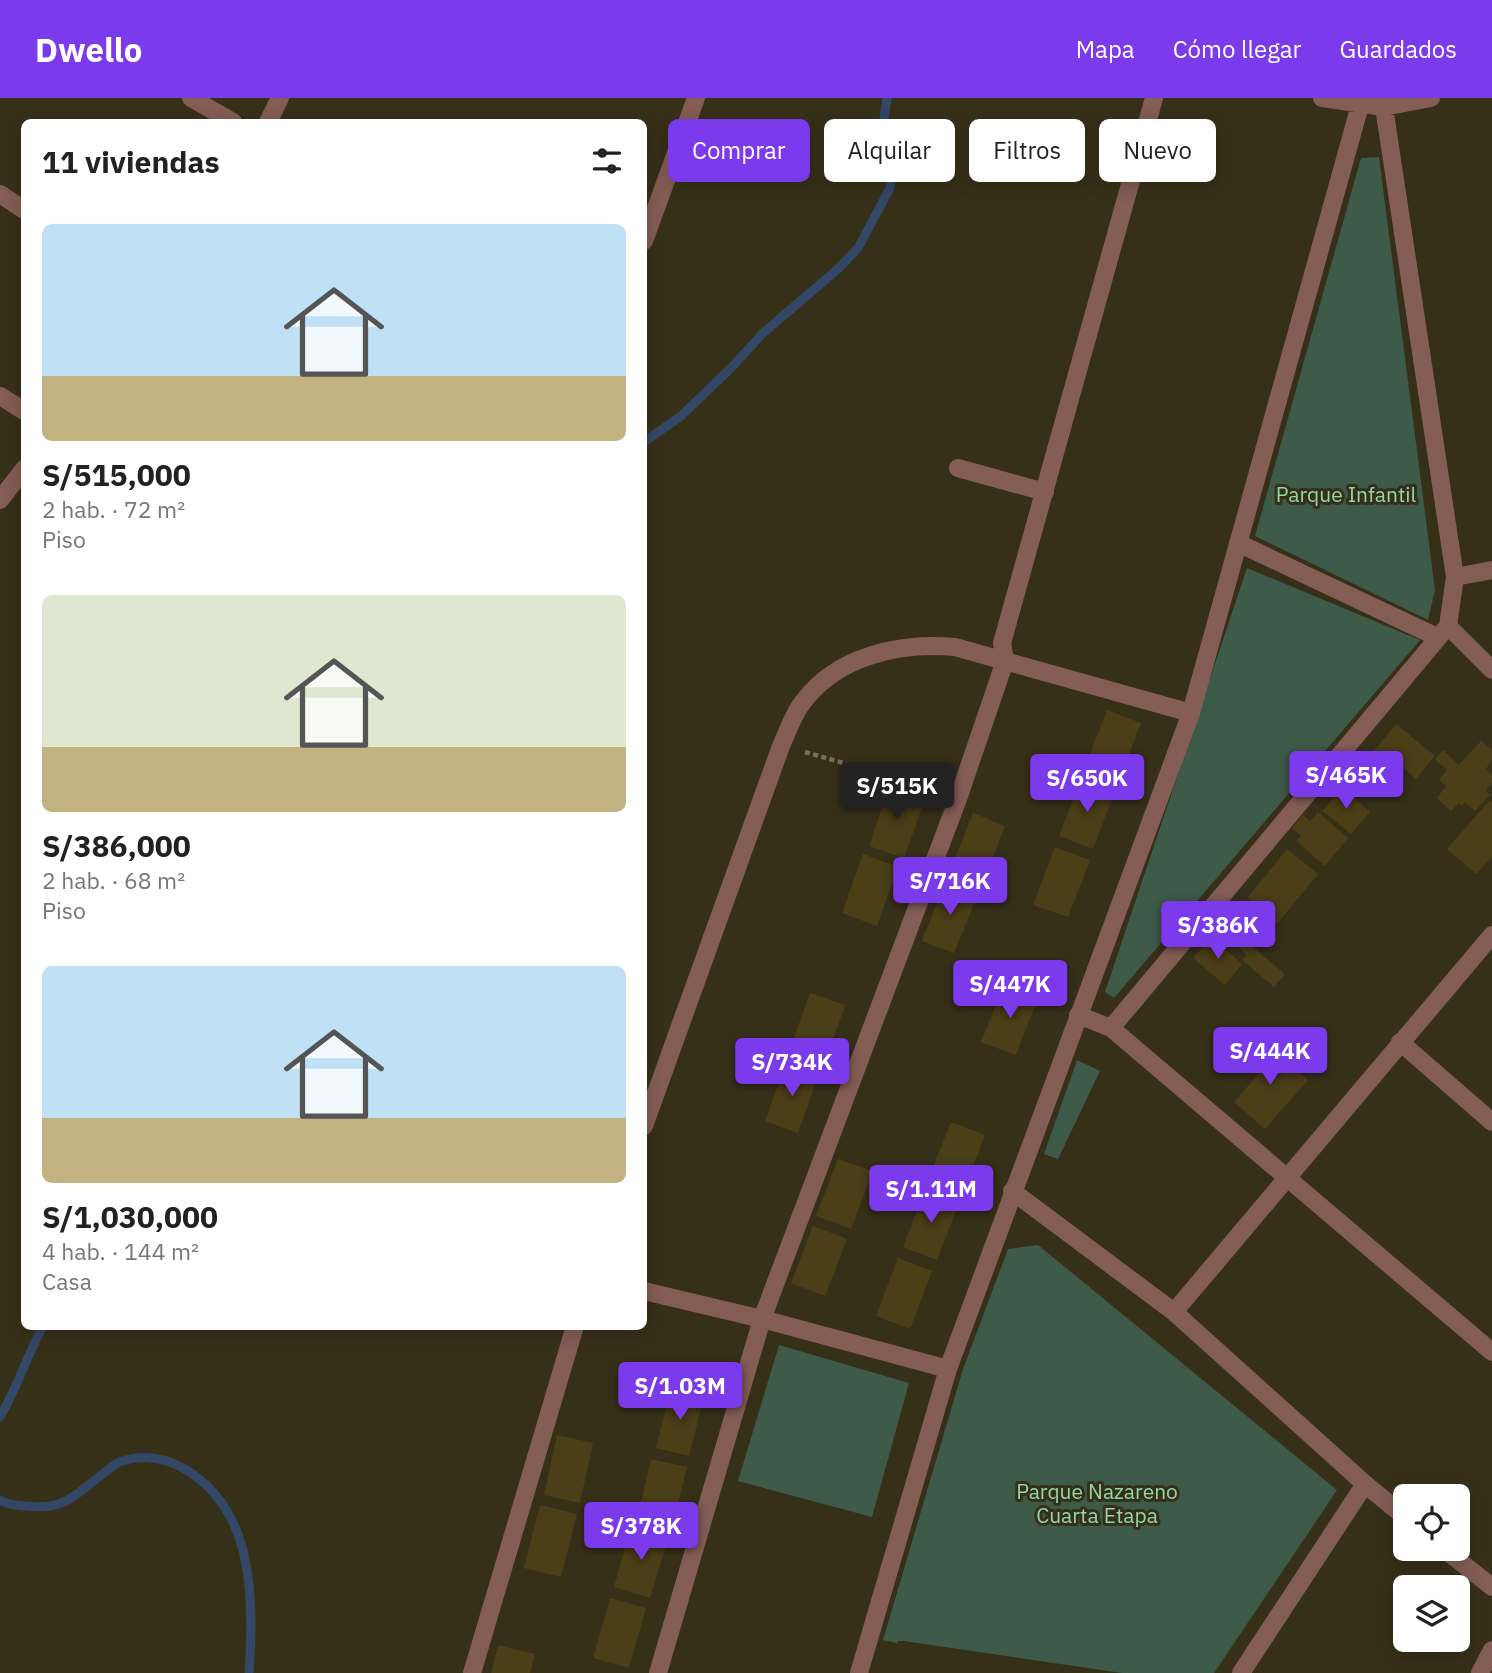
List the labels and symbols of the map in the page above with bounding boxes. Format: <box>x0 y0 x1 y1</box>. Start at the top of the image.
park label: Parque Infantil <box>1276 480 1417 508</box>
pin: S/465K <box>1289 752 1403 811</box>
pin: S/650K <box>1030 754 1144 814</box>
pin: S/515K <box>840 762 954 822</box>
pin: S/716K <box>893 858 1007 917</box>
pin: S/386K <box>1161 902 1275 961</box>
pin: S/447K <box>953 960 1067 1020</box>
pin: S/444K <box>1213 1028 1327 1087</box>
pin: S/734K <box>735 1038 849 1098</box>
pin: S/1.11M <box>866 1166 996 1225</box>
pin: S/1.03M <box>615 1362 745 1422</box>
park label: Parque Nazareno Cuarta Etapa <box>1016 1477 1178 1529</box>
pin: S/378K <box>584 1502 698 1562</box>

